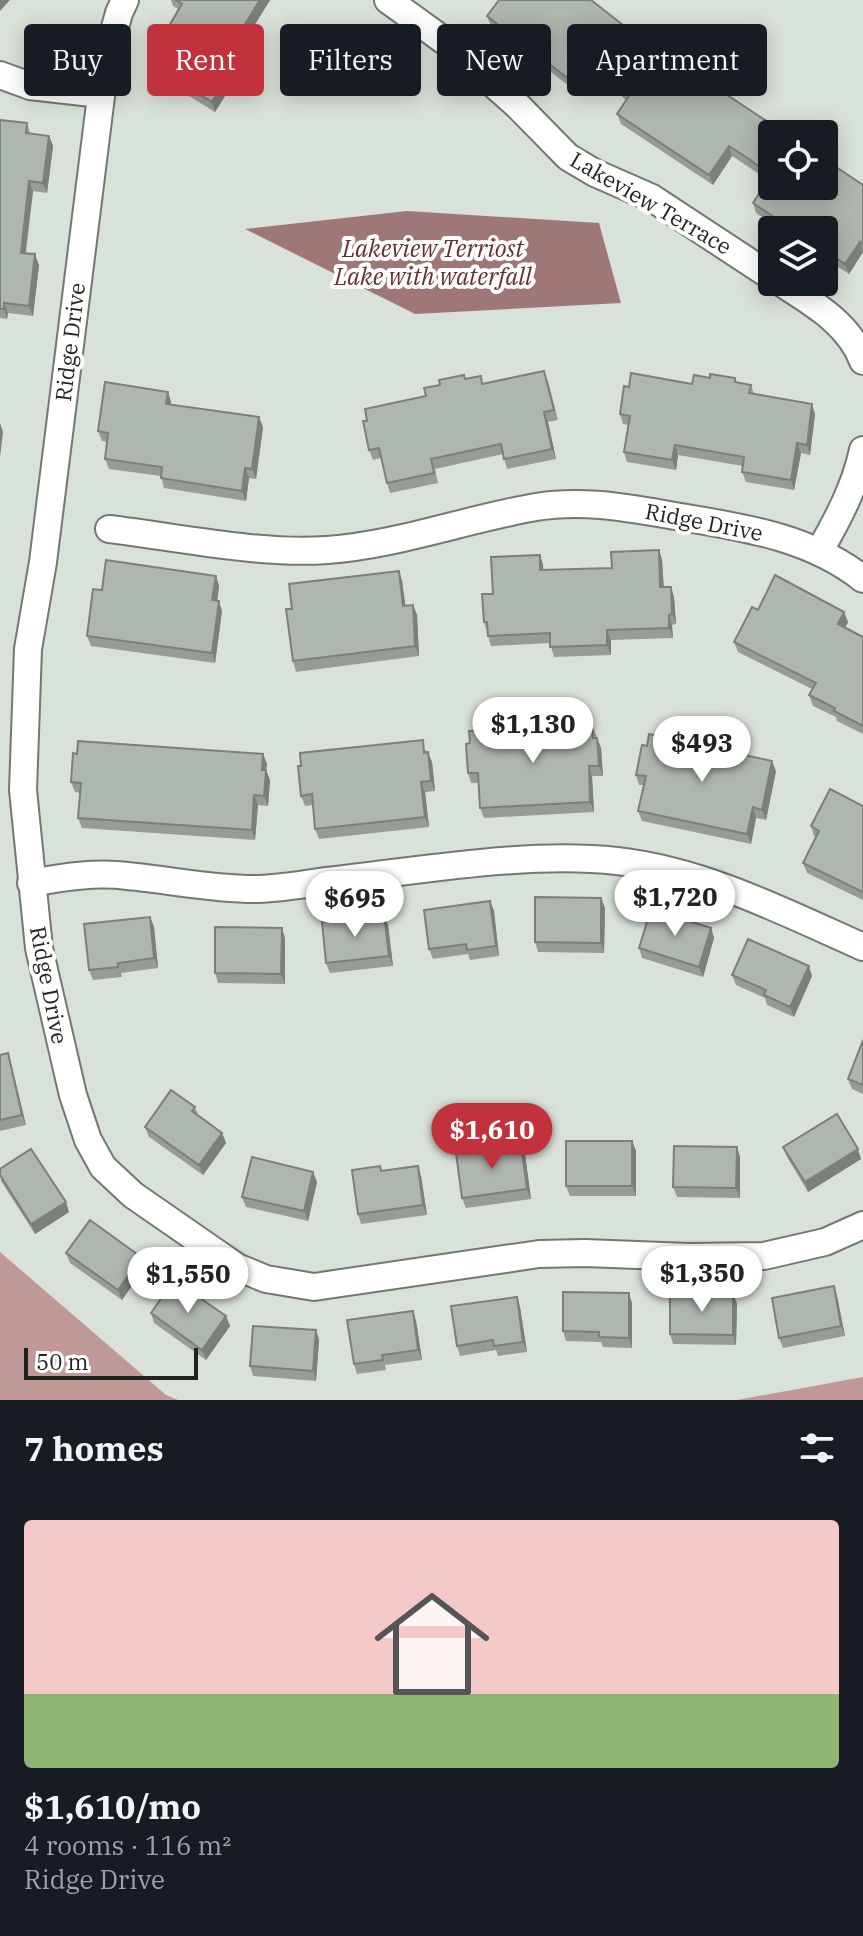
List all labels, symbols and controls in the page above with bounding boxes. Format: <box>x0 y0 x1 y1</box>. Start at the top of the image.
chip: Buy <box>24 24 131 96</box>
chip: Rent <box>147 24 264 96</box>
chip: Filters <box>280 24 421 96</box>
chip: New <box>437 24 551 96</box>
chip: Apartment <box>567 24 767 96</box>
map controls <box>758 120 838 296</box>
button: locate <box>758 120 838 200</box>
street label: Lakeview Terrace <box>565 145 737 261</box>
button: layers <box>758 216 838 296</box>
water label: Lakeview Terriost Lake with waterfall <box>333 232 533 292</box>
street label: Ridge Drive <box>48 281 91 403</box>
street label: Ridge Drive <box>643 496 765 547</box>
pin: $1,130 <box>468 697 598 765</box>
text: $1,130 <box>490 706 576 740</box>
pin: $493 <box>655 716 749 784</box>
text: $493 <box>671 725 733 759</box>
pin: $1,720 <box>610 870 740 938</box>
pin: $695 <box>308 871 402 939</box>
text: $1,720 <box>632 879 718 913</box>
text: $695 <box>324 880 386 914</box>
street label: Ridge Drive <box>24 924 75 1046</box>
pin: $1,610 <box>427 1103 557 1171</box>
text: $1,610 <box>449 1112 535 1146</box>
pin: $1,350 <box>637 1246 767 1314</box>
pin: $1,550 <box>123 1247 253 1315</box>
text: $1,350 <box>659 1255 745 1289</box>
text: $1,550 <box>145 1256 231 1290</box>
scale bar <box>24 1344 198 1380</box>
text: 50 m <box>36 1347 88 1376</box>
text: 7 homes <box>24 1426 164 1470</box>
icon: filters <box>795 1426 839 1470</box>
icon: home <box>360 1572 504 1716</box>
text: $1,610/mo <box>24 1784 201 1828</box>
text: 4 rooms · 116 m² <box>24 1828 231 1862</box>
text: Ridge Drive <box>24 1862 165 1896</box>

